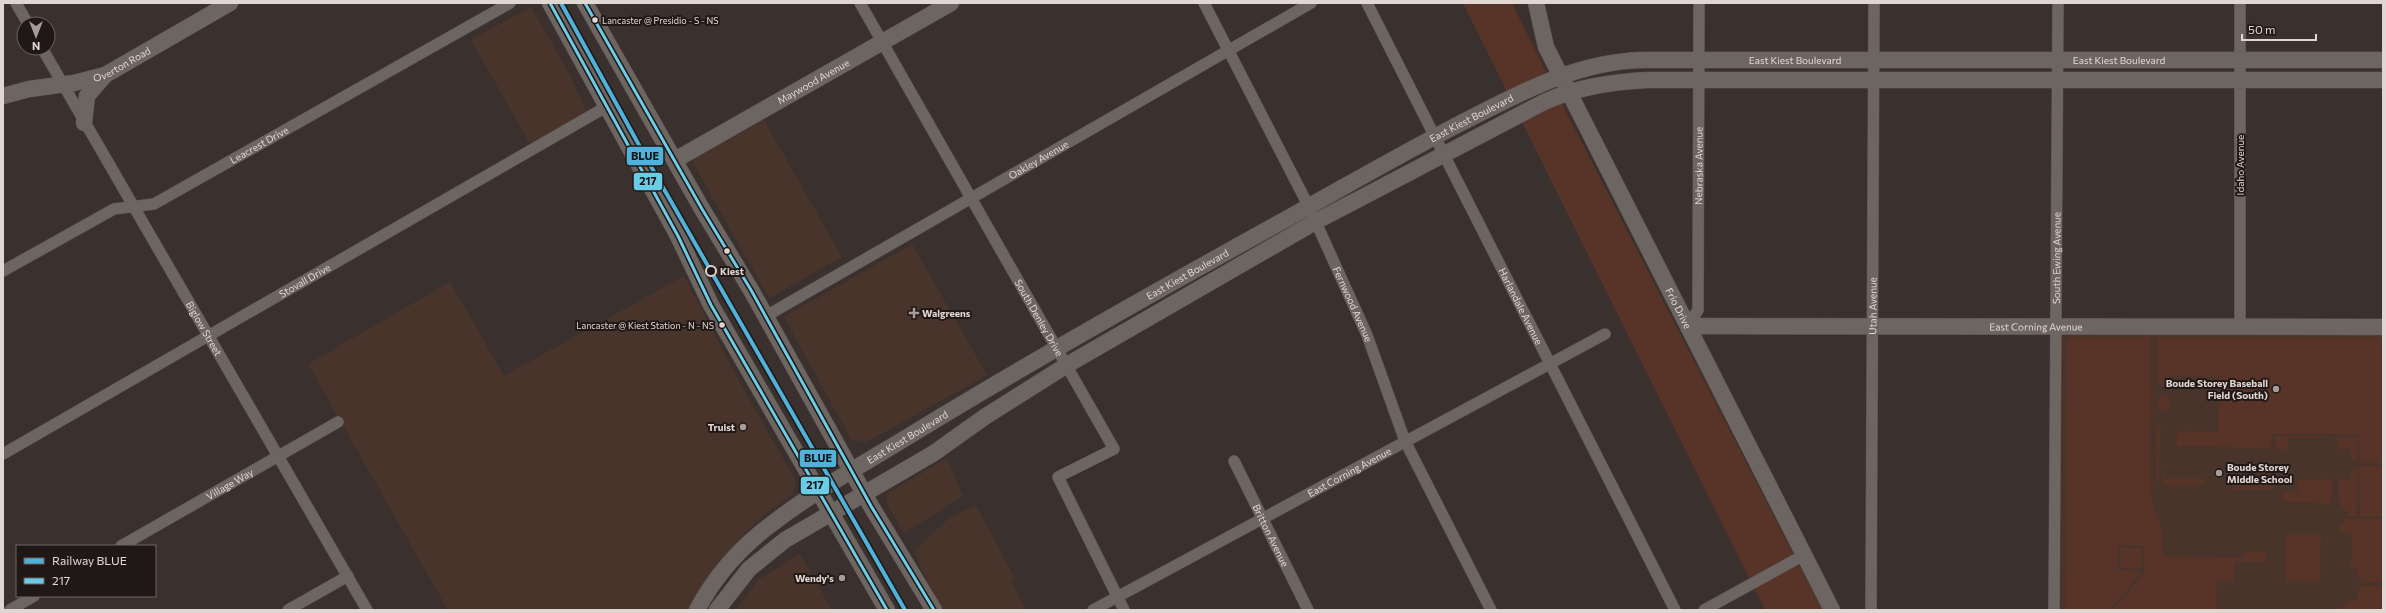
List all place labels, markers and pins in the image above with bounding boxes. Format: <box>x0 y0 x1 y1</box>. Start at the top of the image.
marker: Lancaster @ Presidio - S - NS <box>590 15 600 25</box>
place label: Lancaster @ Presidio - S - NS <box>602 15 719 26</box>
unlabelled marker <box>722 246 732 256</box>
marker: Kiest <box>705 265 717 277</box>
place label: Kiest <box>720 265 744 277</box>
place label: Walgreens <box>922 307 971 319</box>
marker: Walgreens <box>909 308 919 318</box>
place label: Lancaster @ Kiest Station - N - NS <box>576 320 714 331</box>
marker: Lancaster @ Kiest Station - N - NS <box>717 320 727 330</box>
place label: Boude Storey Baseball Field (South) <box>2166 377 2268 401</box>
marker: Boude Storey Baseball Field (South) <box>2271 384 2281 394</box>
place label: Truist <box>708 421 735 433</box>
marker: Truist <box>738 422 748 432</box>
place label: Boude Storey Middle School <box>2227 461 2293 485</box>
marker: Boude Storey Middle School <box>2214 468 2224 478</box>
place label: Wendy's <box>795 572 834 584</box>
marker: Wendy's <box>837 573 847 583</box>

